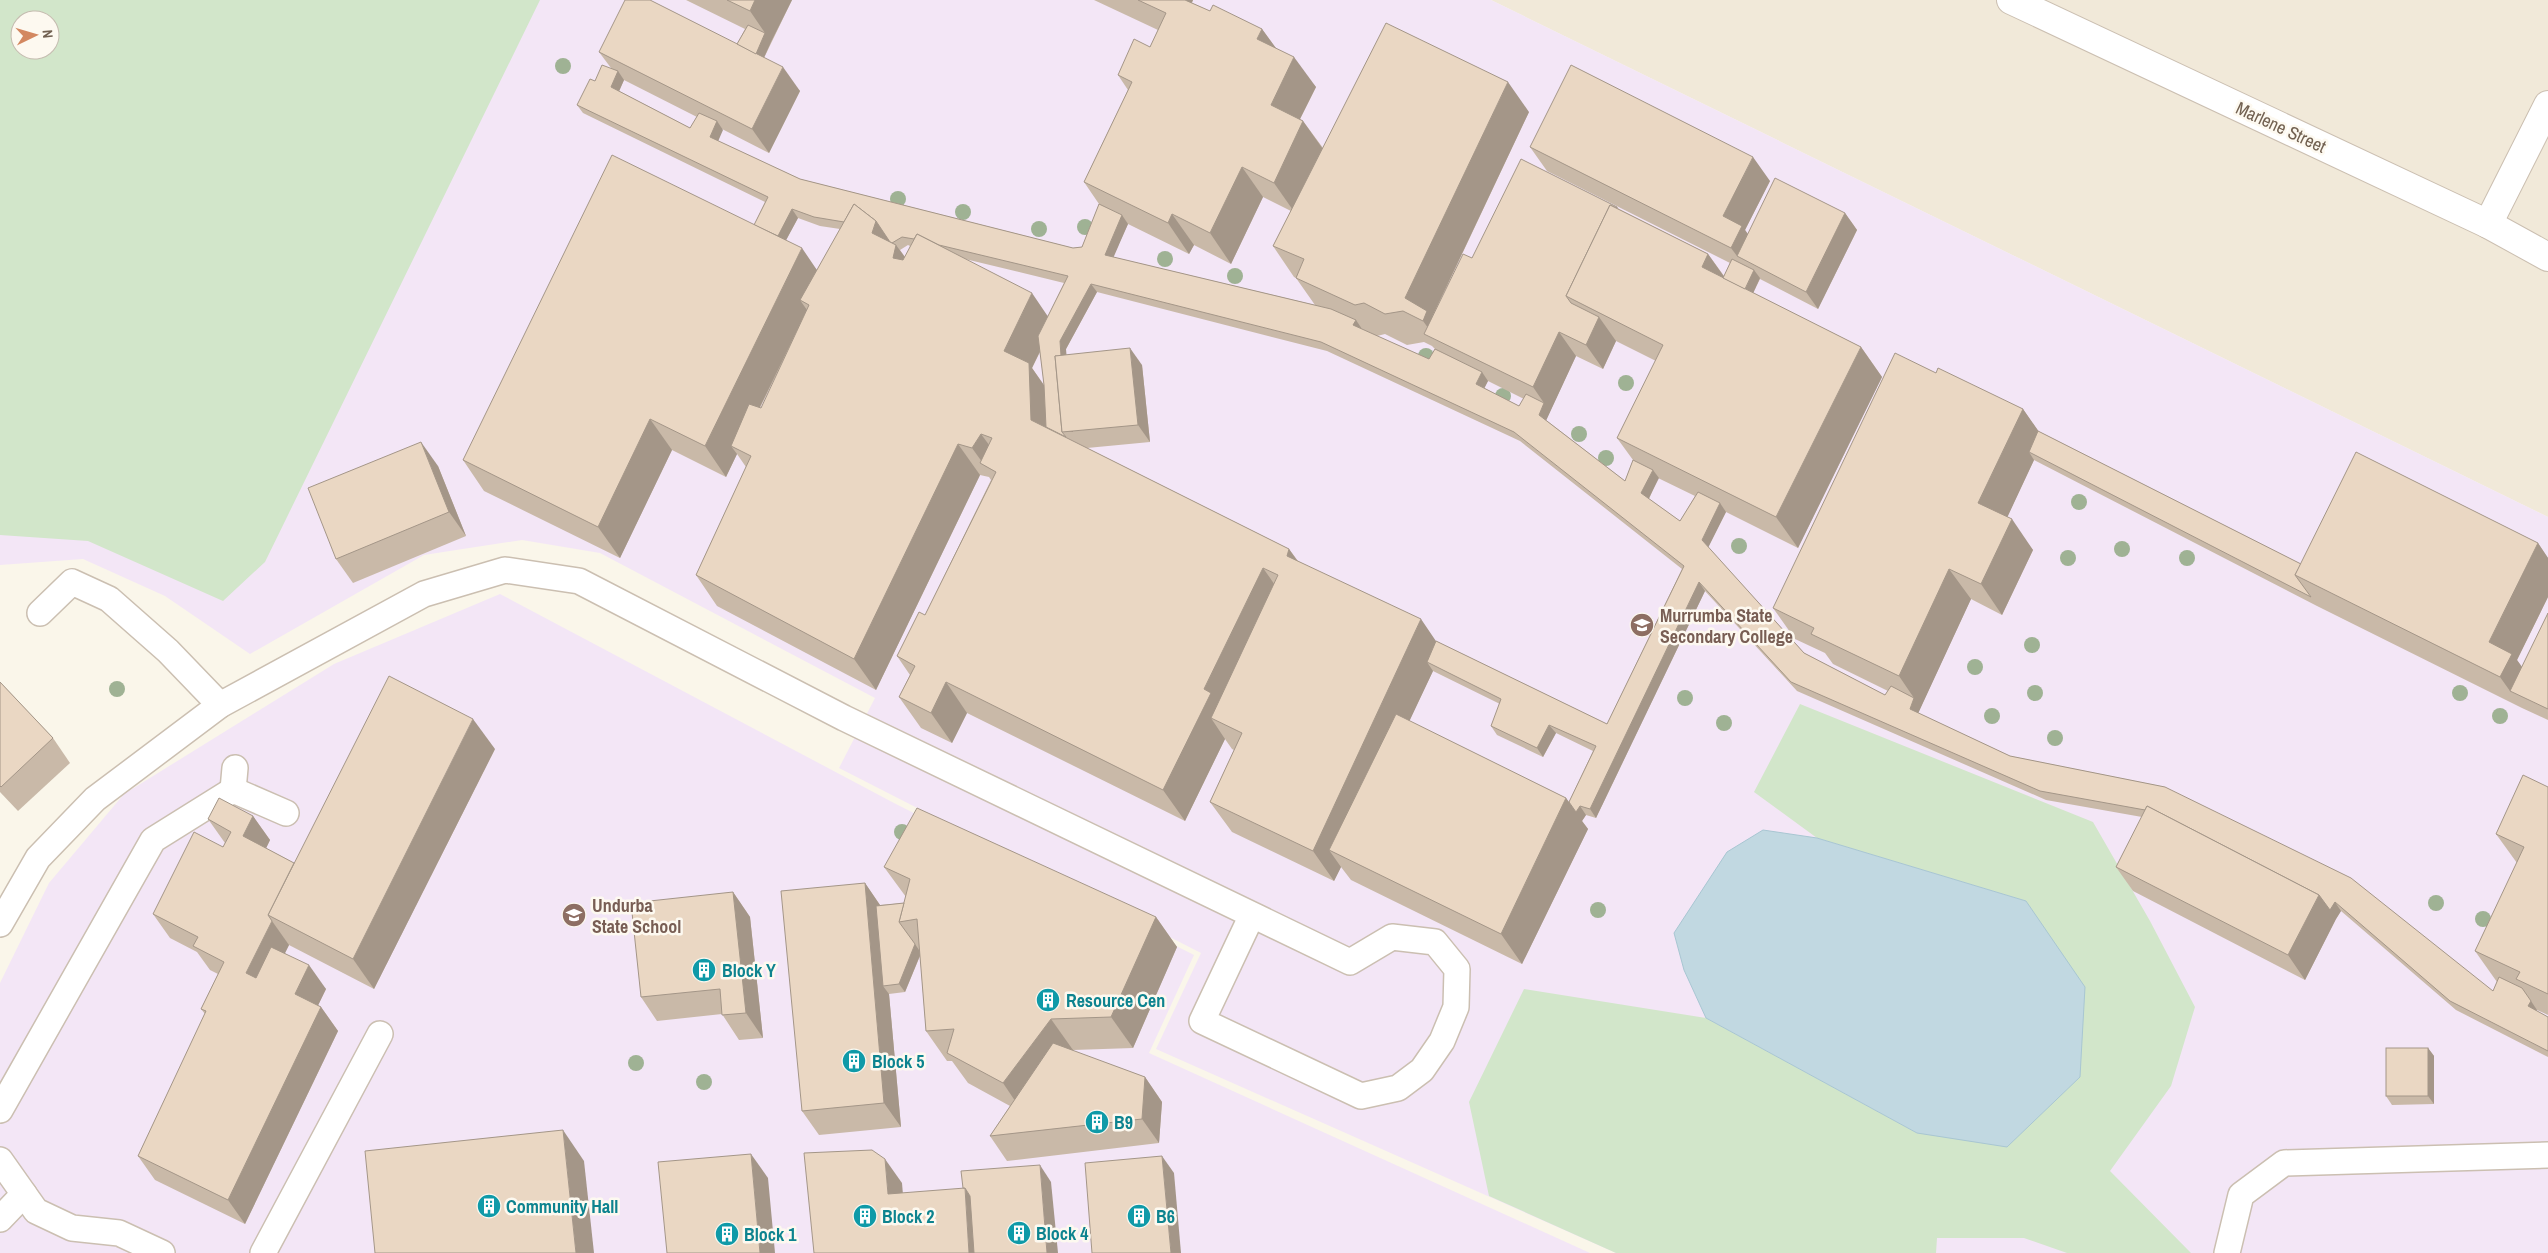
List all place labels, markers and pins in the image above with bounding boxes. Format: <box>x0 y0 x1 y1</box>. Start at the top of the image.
place label: Murrumba State Secondary College <box>1660 603 1793 649</box>
school or university icon: Murrumba State Secondary College <box>1629 612 1655 638</box>
place label: Undurba State School <box>592 893 681 939</box>
school or university icon: Undurba State School <box>561 902 587 928</box>
building icon: Block Y <box>691 957 717 983</box>
place label: Block Y <box>722 958 776 983</box>
building icon: Resource Cen <box>1035 987 1061 1013</box>
place label: Resource Cen <box>1066 988 1165 1013</box>
building icon: Block 5 <box>841 1048 867 1074</box>
place label: Block 5 <box>872 1049 925 1074</box>
building icon: B9 <box>1084 1109 1110 1135</box>
place label: B9 <box>1114 1110 1133 1135</box>
building icon: Community Hall <box>476 1193 502 1219</box>
place label: Community Hall <box>506 1194 618 1219</box>
building icon: Block 2 <box>852 1203 878 1229</box>
building icon: B6 <box>1126 1203 1152 1229</box>
place label: Block 2 <box>882 1204 935 1229</box>
place label: B6 <box>1156 1204 1175 1229</box>
building icon: Block 4 <box>1006 1220 1032 1246</box>
building icon: Block 1 <box>714 1221 740 1247</box>
place label: Block 4 <box>1036 1221 1089 1246</box>
place label: Block 1 <box>744 1222 797 1247</box>

